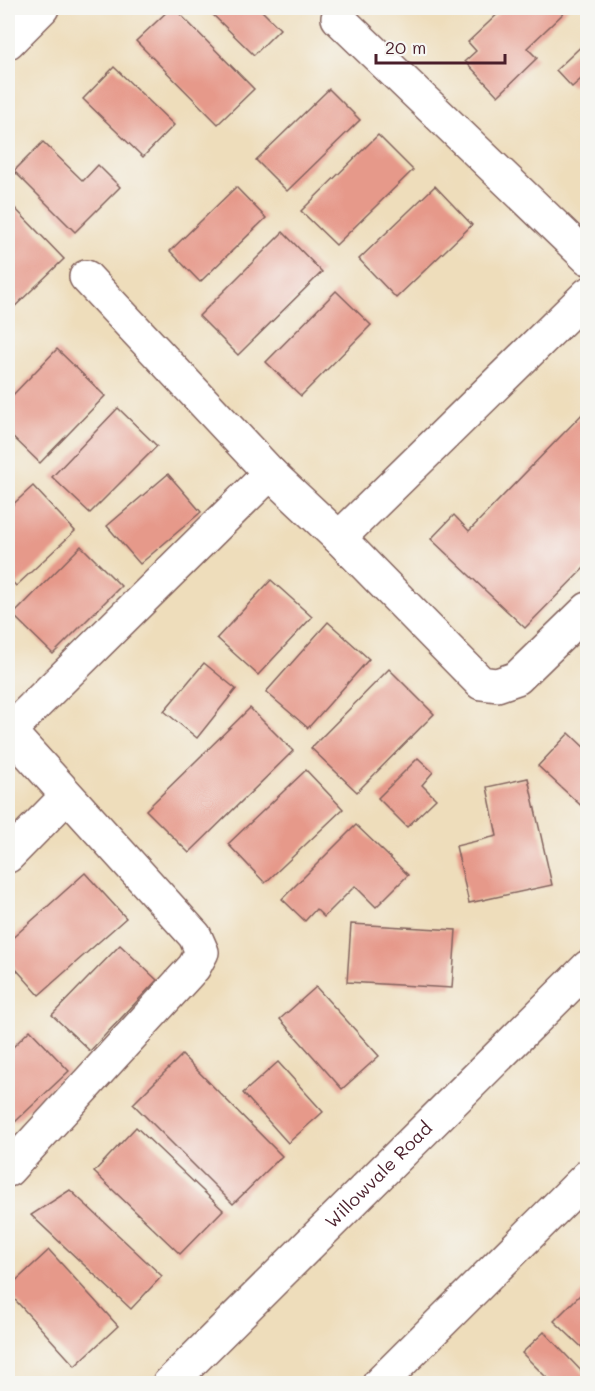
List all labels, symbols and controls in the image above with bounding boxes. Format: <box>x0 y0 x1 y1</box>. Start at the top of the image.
scale bar <box>376 27 505 65</box>
text: 20 m <box>385 35 426 59</box>
street label: Willowvale Road <box>319 1116 437 1233</box>

